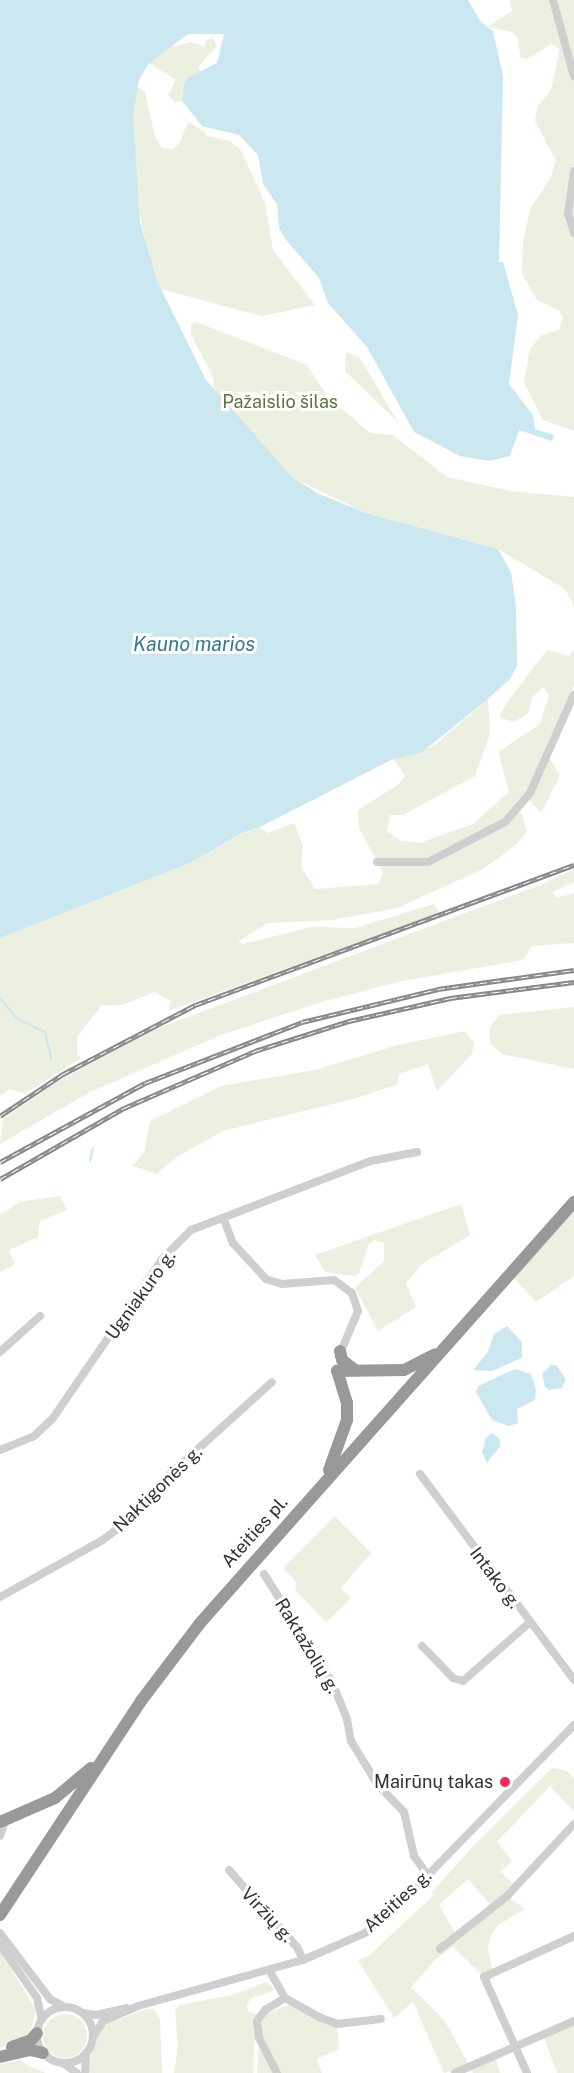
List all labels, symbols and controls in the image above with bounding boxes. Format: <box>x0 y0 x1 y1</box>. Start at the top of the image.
park label: Pažaislio šilas <box>222 391 338 413</box>
water label: Kauno marios <box>133 632 255 656</box>
street label: Ugniakuro g. <box>101 1246 181 1344</box>
street label: Naktigonės g. <box>109 1441 207 1537</box>
street label: Ateities pl. <box>217 1492 293 1572</box>
street label: Intako g. <box>465 1543 525 1613</box>
street label: Raktažolių g. <box>270 1594 344 1698</box>
place label: Mairūnų takas <box>374 1771 493 1793</box>
marker: Mairūnų takas <box>498 1775 512 1789</box>
street label: Ateities g. <box>360 1865 436 1937</box>
street label: Viržių g. <box>236 1883 298 1947</box>

